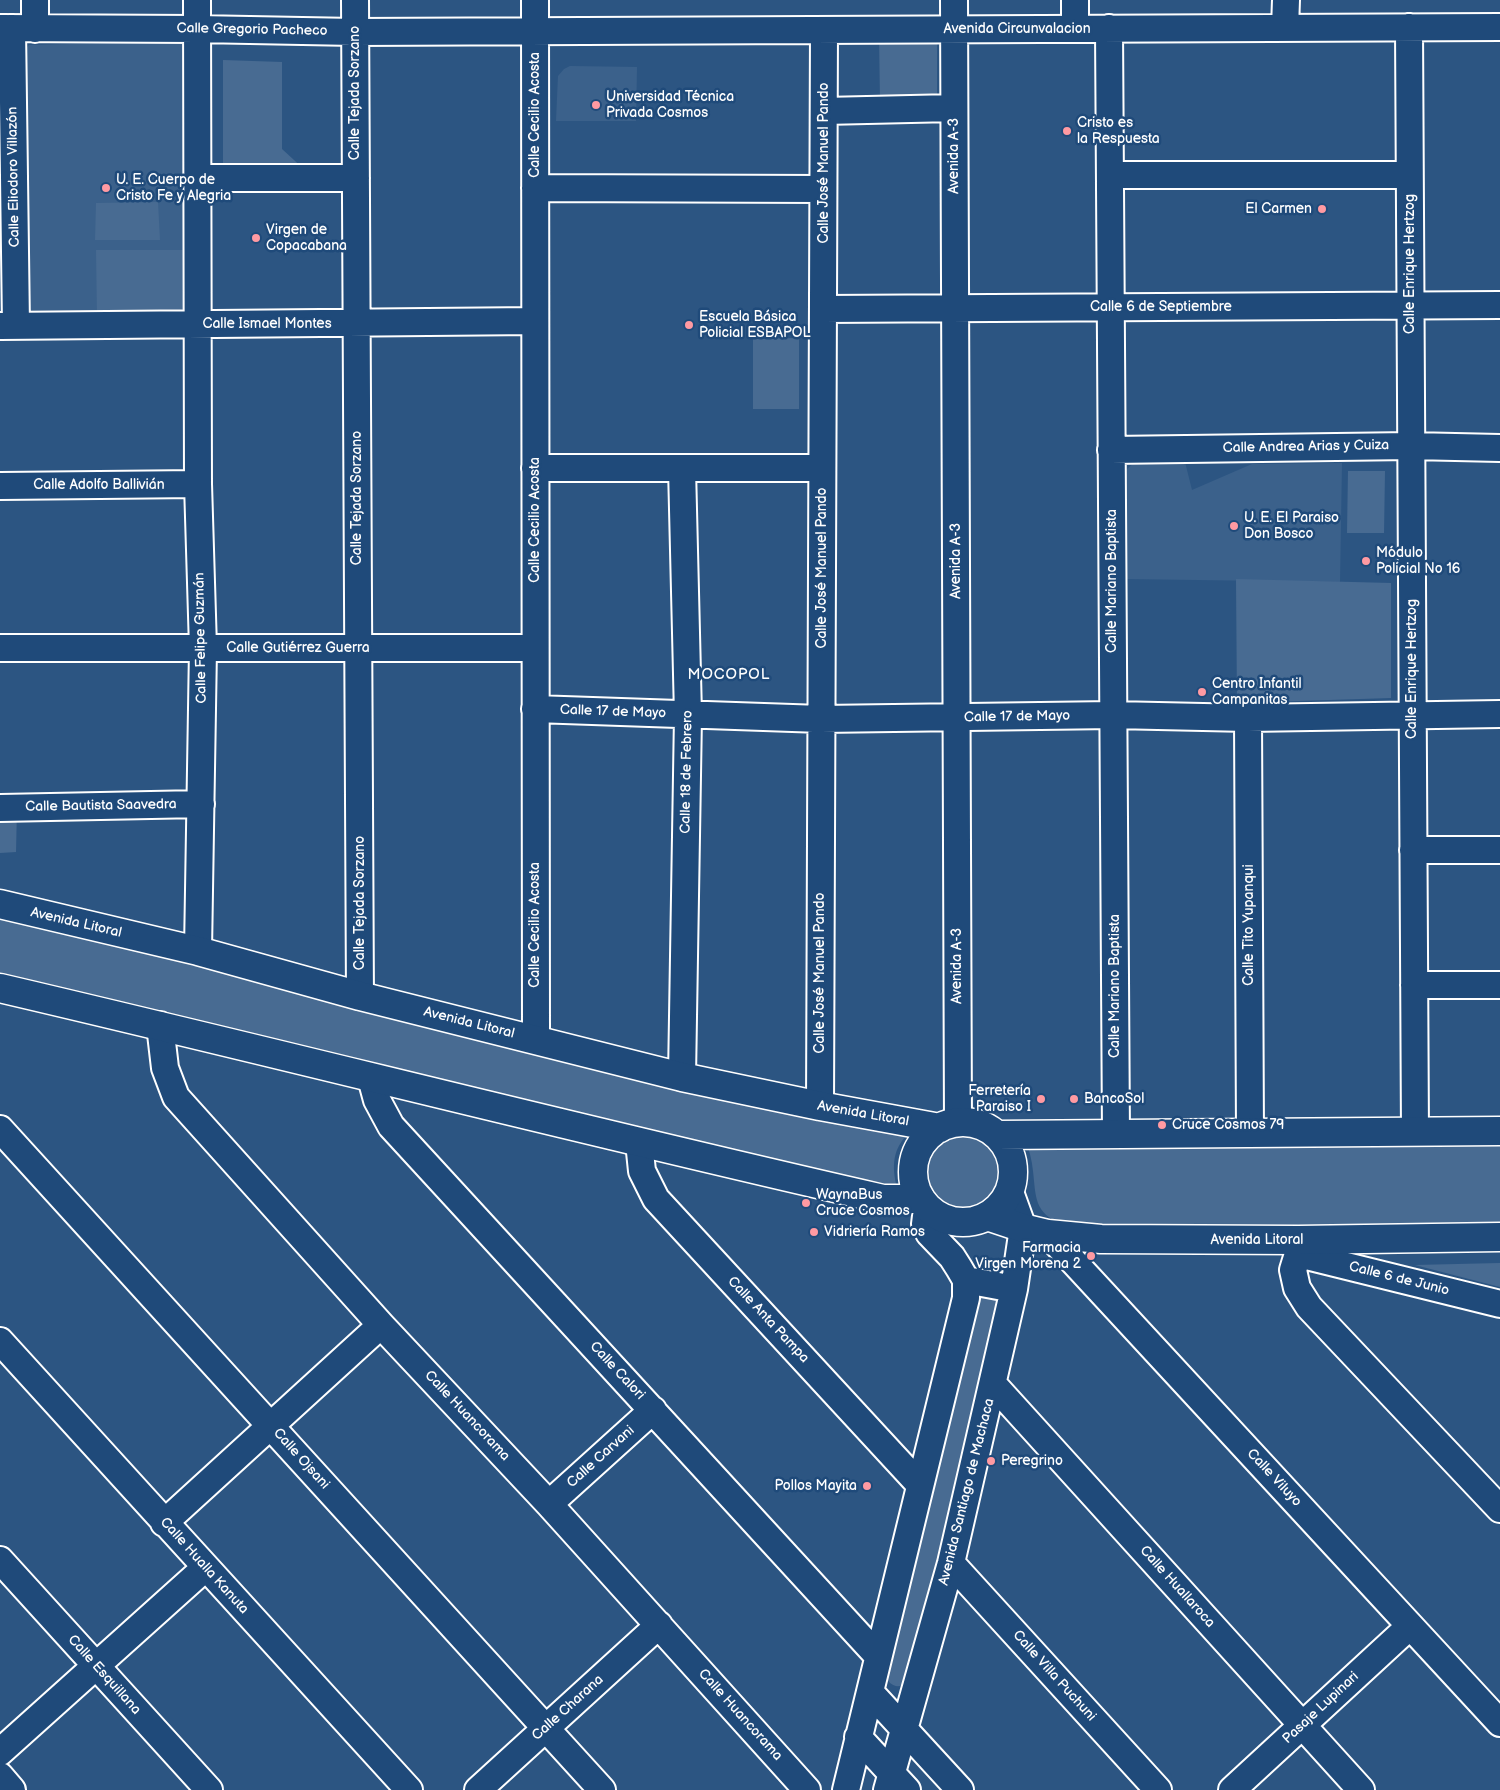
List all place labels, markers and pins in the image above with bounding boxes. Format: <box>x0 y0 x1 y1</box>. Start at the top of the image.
place label: Universidad Técnica Privada Cosmos <box>606 89 734 121</box>
marker: Universidad Técnica Privada Cosmos <box>590 99 602 111</box>
place label: Cristo es la Respuesta <box>1077 115 1160 148</box>
marker: Cristo es la Respuesta <box>1061 125 1073 137</box>
place label: U. E. Cuerpo de Cristo Fe y Alegria <box>116 172 231 204</box>
marker: U. E. Cuerpo de Cristo Fe y Alegria <box>100 182 112 194</box>
place label: El Carmen <box>1245 201 1312 217</box>
marker: El Carmen <box>1316 203 1328 215</box>
place label: Virgen de Copacabana <box>266 222 347 254</box>
marker: Virgen de Copacabana <box>250 232 262 244</box>
place label: Escuela Básica Policial ESBAPOL <box>699 309 811 342</box>
marker: Escuela Básica Policial ESBAPOL <box>683 319 695 331</box>
place label: U. E. El Paraiso Don Bosco <box>1244 510 1339 542</box>
marker: U. E. El Paraiso Don Bosco <box>1228 520 1240 532</box>
place label: Módulo Policial No 16 <box>1376 545 1460 578</box>
marker: Módulo Policial No 16 <box>1360 555 1372 567</box>
place label: Centro Infantil Campanitas <box>1212 676 1302 709</box>
marker: Centro Infantil Campanitas <box>1196 686 1208 698</box>
place label: Ferretería Paraiso I <box>968 1083 1031 1116</box>
place label: BancoSol <box>1084 1091 1144 1107</box>
marker: Ferretería Paraiso I <box>1035 1093 1047 1105</box>
marker: BancoSol <box>1068 1093 1080 1105</box>
place label: Cruce Cosmos 79 <box>1172 1117 1284 1133</box>
marker: Cruce Cosmos 79 <box>1156 1119 1168 1131</box>
place label: WaynaBus Cruce Cosmos <box>816 1187 910 1220</box>
marker: WaynaBus Cruce Cosmos <box>800 1197 812 1209</box>
place label: Vidriería Ramos <box>824 1224 925 1240</box>
marker: Vidriería Ramos <box>808 1226 820 1238</box>
place label: Farmacia Virgen Morena 2 <box>975 1240 1081 1272</box>
marker: Farmacia Virgen Morena 2 <box>1085 1250 1097 1262</box>
place label: Peregrino <box>1001 1453 1063 1469</box>
marker: Peregrino <box>985 1455 997 1467</box>
place label: Pollos Mayita <box>775 1478 857 1494</box>
marker: Pollos Mayita <box>861 1480 873 1492</box>

